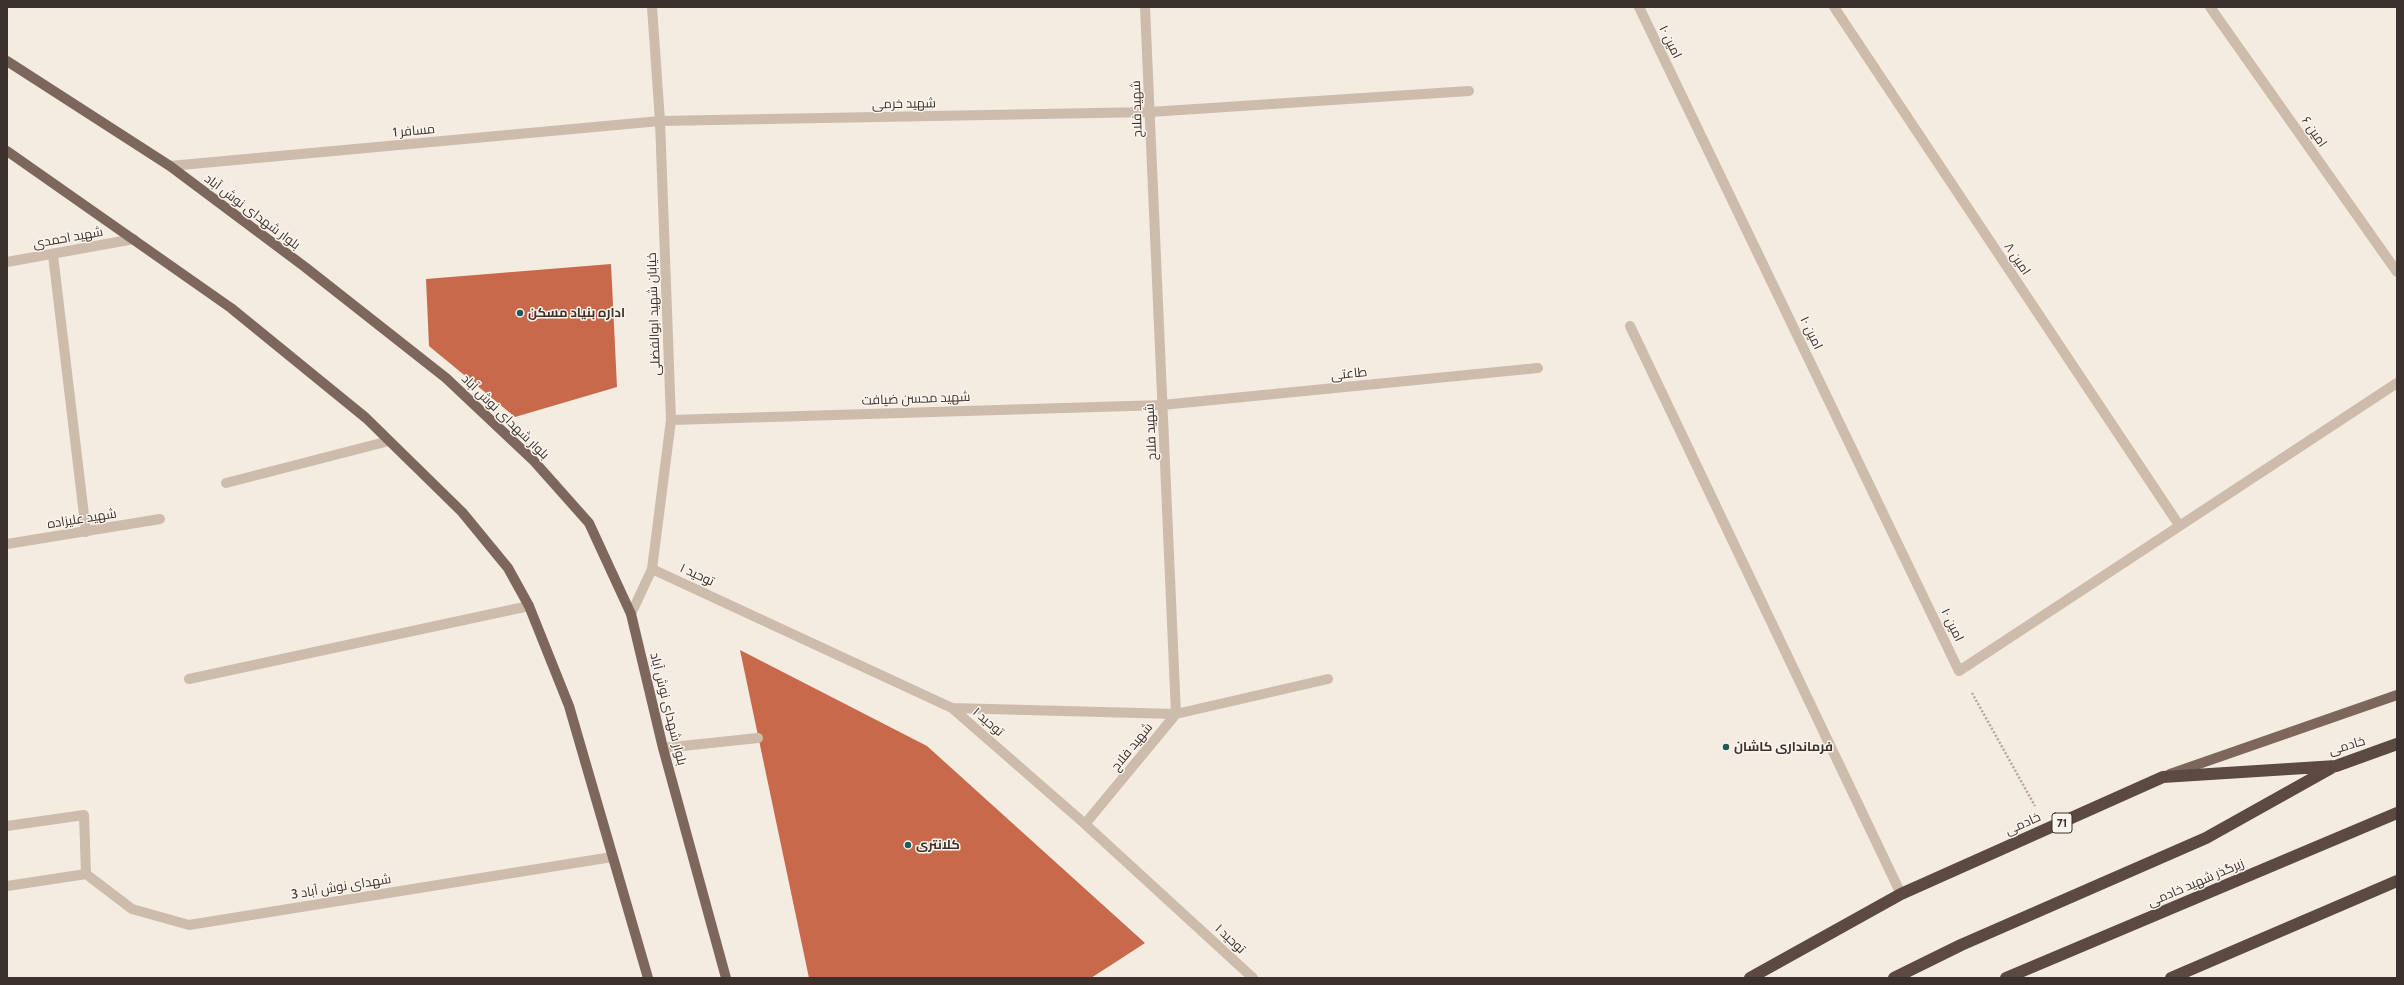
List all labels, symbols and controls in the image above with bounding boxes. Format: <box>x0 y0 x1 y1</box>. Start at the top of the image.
street label: امین ۱۰ <box>1655 23 1685 61</box>
street label: شهید فلاح <box>1128 80 1146 138</box>
street label: شهید خرمی <box>872 96 936 112</box>
street label: امین ۶ <box>2298 114 2330 150</box>
street label: مسافر 1 <box>392 121 436 141</box>
street label: بلوار شهدای نوش آباد <box>201 171 303 253</box>
street label: شهید احمدی <box>32 224 104 252</box>
street label: امین ۸ <box>2001 240 2033 278</box>
street label: خیابان شهید ابوالفضلی <box>644 252 664 376</box>
place label: اداره بنیاد مسکن <box>528 305 625 321</box>
marker: اداره بنیاد مسکن <box>515 308 525 318</box>
street label: امین ۱۰ <box>1796 314 1826 352</box>
street label: طاعتی <box>1330 364 1368 384</box>
street label: بلوار شهدای نوش آباد <box>458 371 552 463</box>
street label: شهید محسن ضیافت <box>861 389 971 409</box>
street label: شهید فلاح <box>1142 403 1160 461</box>
street label: شهید علیزاده <box>46 506 118 532</box>
street label: توحید ۱ <box>677 560 717 590</box>
street label: امین ۱۰ <box>1937 606 1967 644</box>
street label: بلوار شهدای نوش آباد <box>646 651 690 767</box>
street label: توحید ۱ <box>969 704 1007 740</box>
street label: شهید فلاح <box>1108 720 1156 774</box>
street label: خادمی <box>2327 733 2367 759</box>
place label: فرمانداری کاشان <box>1734 739 1833 755</box>
marker: فرمانداری کاشان <box>1721 742 1731 752</box>
street label: خادمی <box>2003 809 2043 839</box>
road number: 71 <box>2052 813 2072 833</box>
place label: کلانتری <box>916 837 960 853</box>
marker: کلانتری <box>903 840 913 850</box>
street label: زیرگذر شهید خادمی <box>2146 856 2246 910</box>
street label: شهدای نوش آباد 3 <box>290 871 392 903</box>
street label: توحید ۱ <box>1212 921 1248 957</box>

